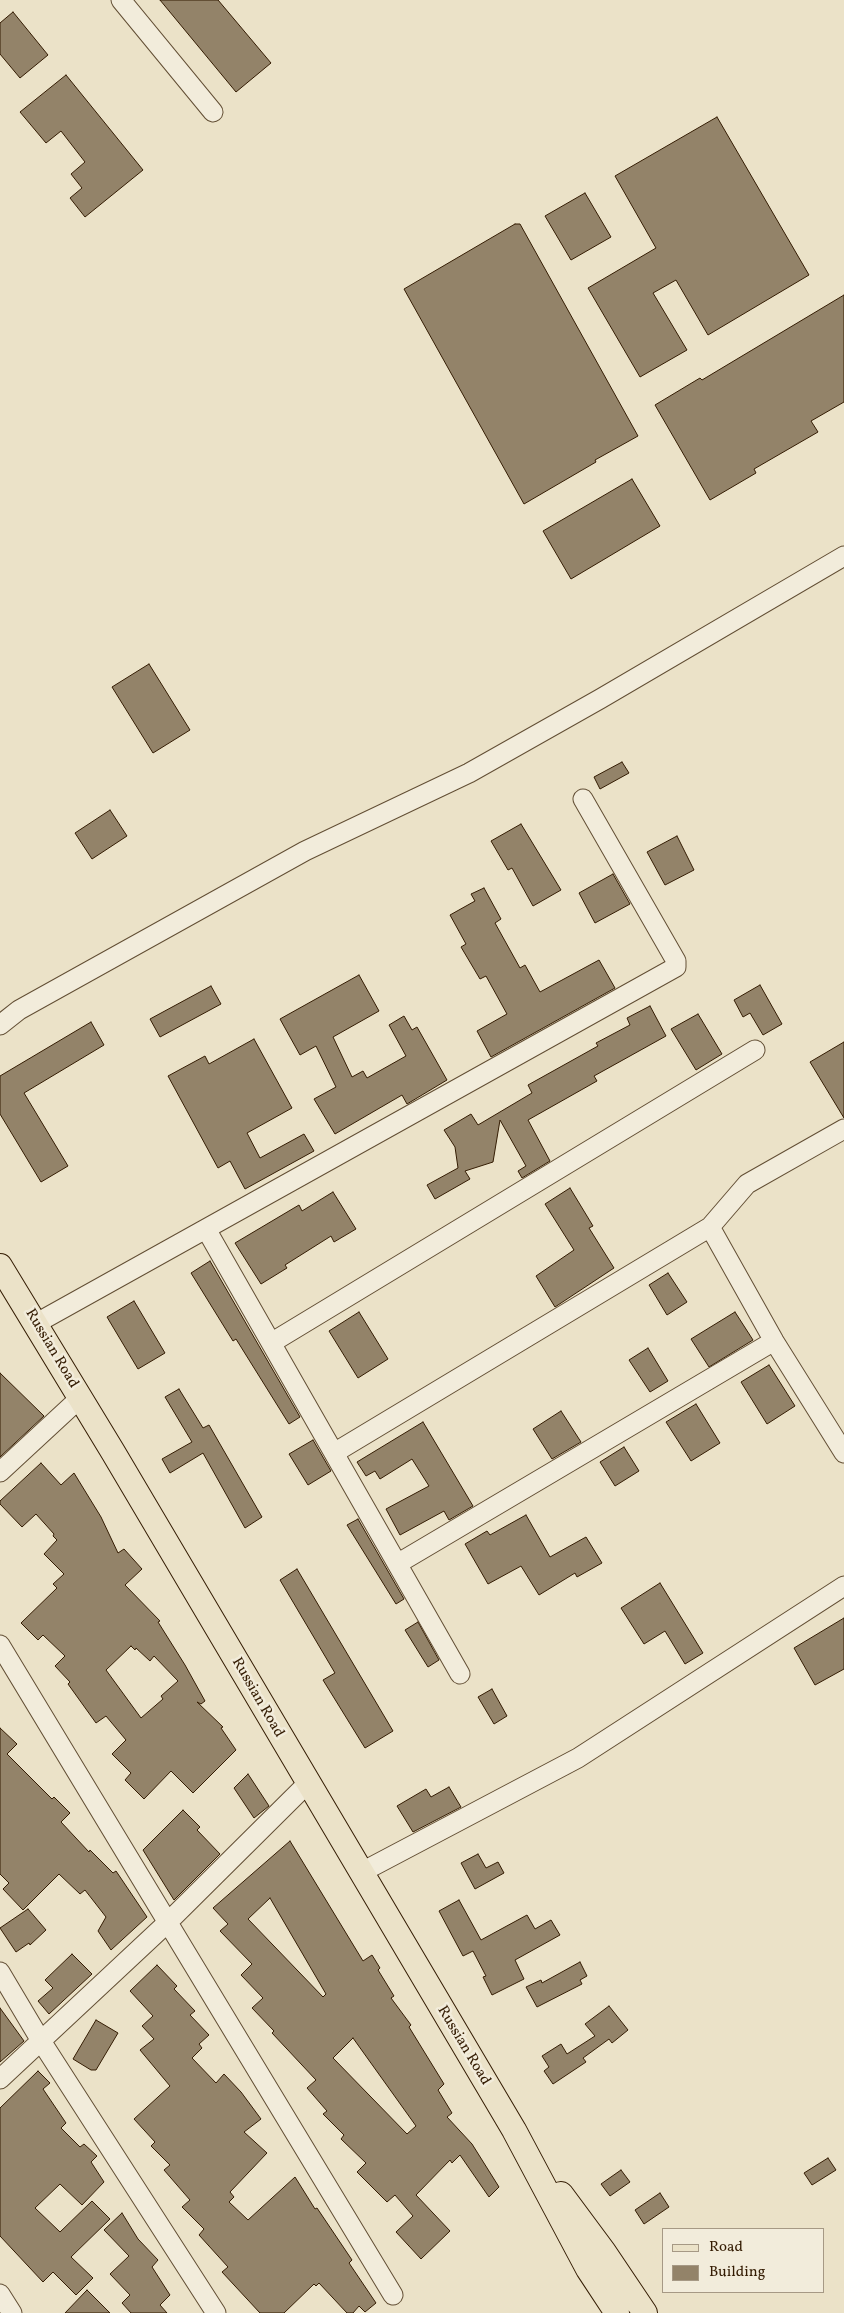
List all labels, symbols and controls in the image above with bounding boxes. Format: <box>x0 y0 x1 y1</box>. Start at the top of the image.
street label: Russian Road <box>20 1306 82 1392</box>
street label: Russian Road <box>227 1655 287 1741</box>
street label: Russian Road <box>432 2003 494 2089</box>
legend <box>662 2228 824 2293</box>
text: Road <box>709 2237 743 2258</box>
text: Building <box>709 2262 765 2283</box>

